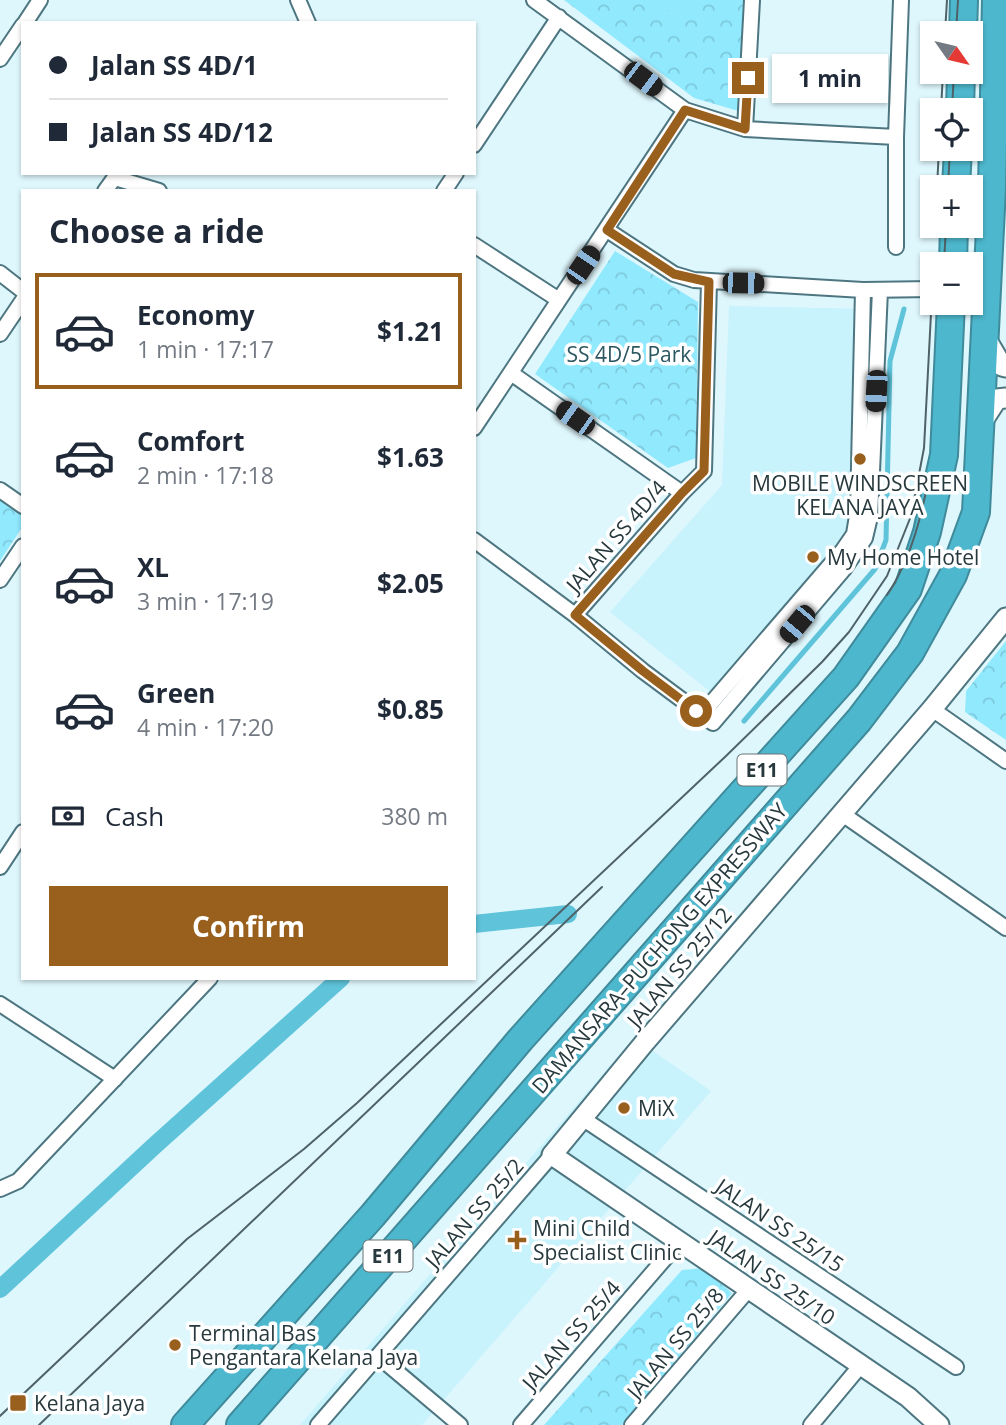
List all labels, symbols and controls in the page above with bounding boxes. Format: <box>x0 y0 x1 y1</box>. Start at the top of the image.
north arrow <box>920 21 984 84</box>
map controls <box>920 21 983 315</box>
text: Jalan SS 4D/1 <box>91 47 258 83</box>
callout: 1 min <box>772 54 888 102</box>
car <box>620 58 667 100</box>
route end <box>732 62 764 94</box>
text: 1 min <box>798 62 862 94</box>
button: locate <box>920 98 983 161</box>
text: Jalan SS 4D/12 <box>91 114 273 150</box>
button: + <box>920 175 983 238</box>
text: Choose a ride <box>49 209 264 252</box>
car <box>563 242 604 288</box>
button: − <box>920 252 983 315</box>
car <box>722 272 765 294</box>
text: Economy <box>137 297 255 333</box>
icon: car <box>53 300 116 363</box>
text: $1.21 <box>377 313 444 349</box>
text: 1 min · 17:17 <box>137 333 274 365</box>
park label: SS 4D/5 Park <box>567 340 691 368</box>
car <box>865 369 888 413</box>
car <box>552 397 599 439</box>
text: Comfort <box>137 423 244 459</box>
icon: car <box>53 426 116 489</box>
text: $1.63 <box>377 439 444 475</box>
marker: MOBILE WINDSCREEN KELANA JAYA <box>852 451 868 467</box>
text: 2 min · 17:18 <box>137 459 274 491</box>
place label: MOBILE WINDSCREEN KELANA JAYA <box>752 469 968 521</box>
street label: JALAN SS 4D/4 <box>558 474 672 599</box>
place label: My Home Hotel <box>827 543 979 571</box>
text: XL <box>137 549 169 585</box>
marker: My Home Hotel <box>805 549 821 565</box>
icon: car <box>53 552 116 615</box>
text: $2.05 <box>377 565 444 601</box>
text: 3 min · 17:19 <box>137 585 274 617</box>
car <box>776 601 819 647</box>
text: Green <box>137 675 215 711</box>
icon: car <box>53 678 116 741</box>
text: $0.85 <box>377 691 444 727</box>
route start <box>680 695 712 727</box>
text: 4 min · 17:20 <box>137 711 274 743</box>
road number: E11 <box>738 754 786 786</box>
icon: cash <box>49 797 87 835</box>
street label: DAMANSARA–PUCHONG EXPRESSWAY <box>525 797 793 1099</box>
text: Cash <box>105 798 164 834</box>
text: 380 m <box>381 800 448 832</box>
button: Confirm <box>49 886 448 966</box>
street label: JALAN SS 25/12 <box>619 901 737 1034</box>
place label: MiX <box>638 1094 675 1122</box>
marker: MiX <box>616 1100 632 1116</box>
street label: JALAN SS 25/2 <box>417 1152 529 1275</box>
street label: JALAN SS 25/15 <box>709 1171 849 1278</box>
place label: Mini Child Specialist Clinic <box>533 1214 682 1266</box>
street label: JALAN SS 25/10 <box>701 1222 841 1331</box>
marker: Mini Child Specialist Clinic <box>507 1230 527 1250</box>
road number: E11 <box>364 1240 412 1272</box>
street label: JALAN SS 25/4 <box>514 1274 626 1397</box>
street label: JALAN SS 25/8 <box>619 1282 730 1406</box>
place label: Terminal Bas Pengantara Kelana Jaya <box>189 1319 418 1371</box>
marker: Terminal Bas Pengantara Kelana Jaya <box>167 1337 183 1353</box>
place label: Kelana Jaya <box>34 1389 145 1417</box>
marker: Kelana Jaya <box>8 1393 28 1413</box>

